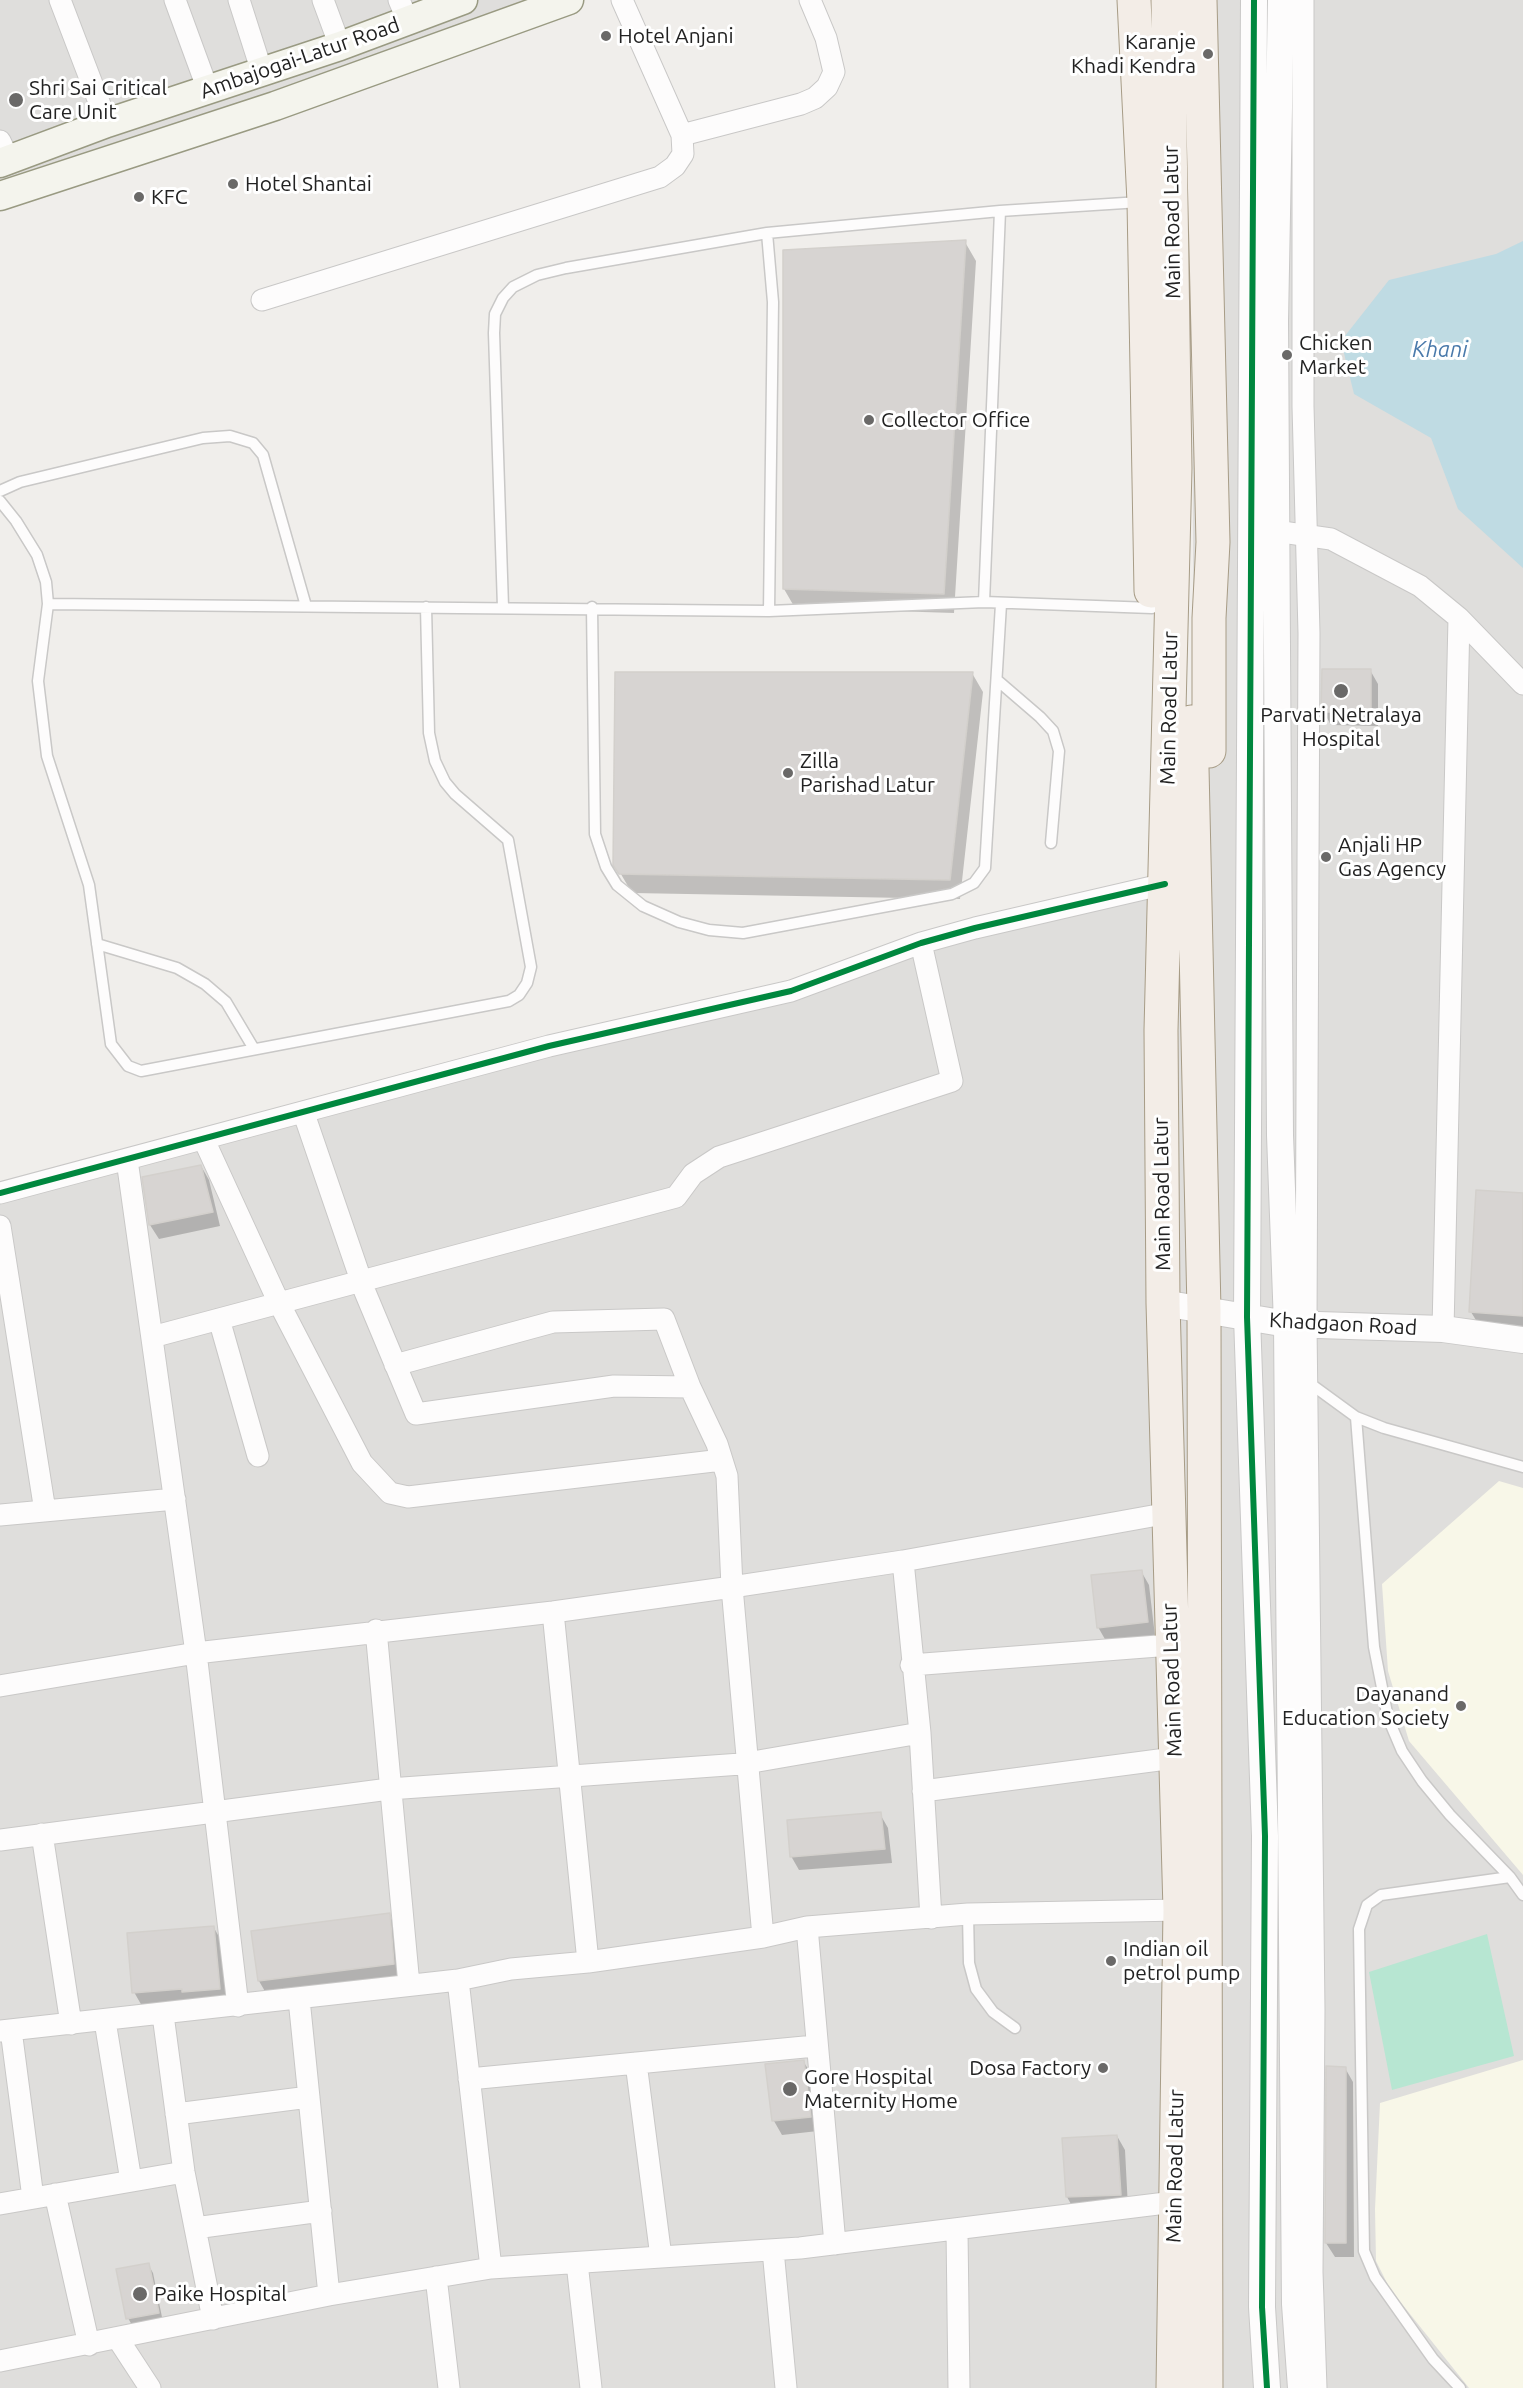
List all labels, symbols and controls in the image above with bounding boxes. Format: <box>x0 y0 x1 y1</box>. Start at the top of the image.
street label: Ambajogai-Latur Road <box>197 12 403 104</box>
place label: Hotel Anjani <box>618 23 734 49</box>
marker: Hotel Anjani <box>599 29 613 43</box>
place label: Karanje Khadi Kendra <box>1071 29 1196 79</box>
marker: Karanje Khadi Kendra <box>1201 47 1215 61</box>
place label: Shri Sai Critical Care Unit <box>29 75 167 125</box>
marker: Shri Sai Critical Care Unit <box>7 91 25 109</box>
street label: Main Road Latur <box>1158 145 1186 299</box>
place label: Hotel Shantai <box>245 171 372 197</box>
marker: Hotel Shantai <box>226 177 240 191</box>
place label: KFC <box>151 184 188 210</box>
marker: KFC <box>132 190 146 204</box>
place label: Chicken Market <box>1299 330 1373 380</box>
water label: Khani <box>1412 337 1468 363</box>
marker: Chicken Market <box>1280 348 1294 362</box>
place label: Collector Office <box>881 407 1030 433</box>
marker: Collector Office <box>862 413 876 427</box>
street label: Main Road Latur <box>1155 631 1183 785</box>
marker: Parvati Netralaya Hospital <box>1332 682 1350 700</box>
place label: Parvati Netralaya Hospital <box>1260 702 1422 752</box>
place label: Zilla Parishad Latur <box>800 748 935 798</box>
marker: Zilla Parishad Latur <box>781 766 795 780</box>
place label: Anjali HP Gas Agency <box>1338 832 1446 882</box>
marker: Anjali HP Gas Agency <box>1319 850 1333 864</box>
street label: Main Road Latur <box>1148 1117 1176 1271</box>
street label: Khadgaon Road <box>1268 1308 1418 1340</box>
street label: Main Road Latur <box>1157 1603 1187 1757</box>
place label: Dayanand Education Society <box>1282 1681 1449 1731</box>
marker: Dayanand Education Society <box>1454 1699 1468 1713</box>
place label: Indian oil petrol pump <box>1123 1936 1240 1986</box>
marker: Indian oil petrol pump <box>1104 1954 1118 1968</box>
place label: Dosa Factory <box>969 2055 1091 2081</box>
marker: Dosa Factory <box>1096 2061 1110 2075</box>
place label: Gore Hospital Maternity Home <box>804 2064 958 2114</box>
marker: Gore Hospital Maternity Home <box>781 2080 799 2098</box>
street label: Main Road Latur <box>1161 2089 1189 2243</box>
place label: Paike Hospital <box>154 2281 287 2307</box>
marker: Paike Hospital <box>131 2285 149 2303</box>

